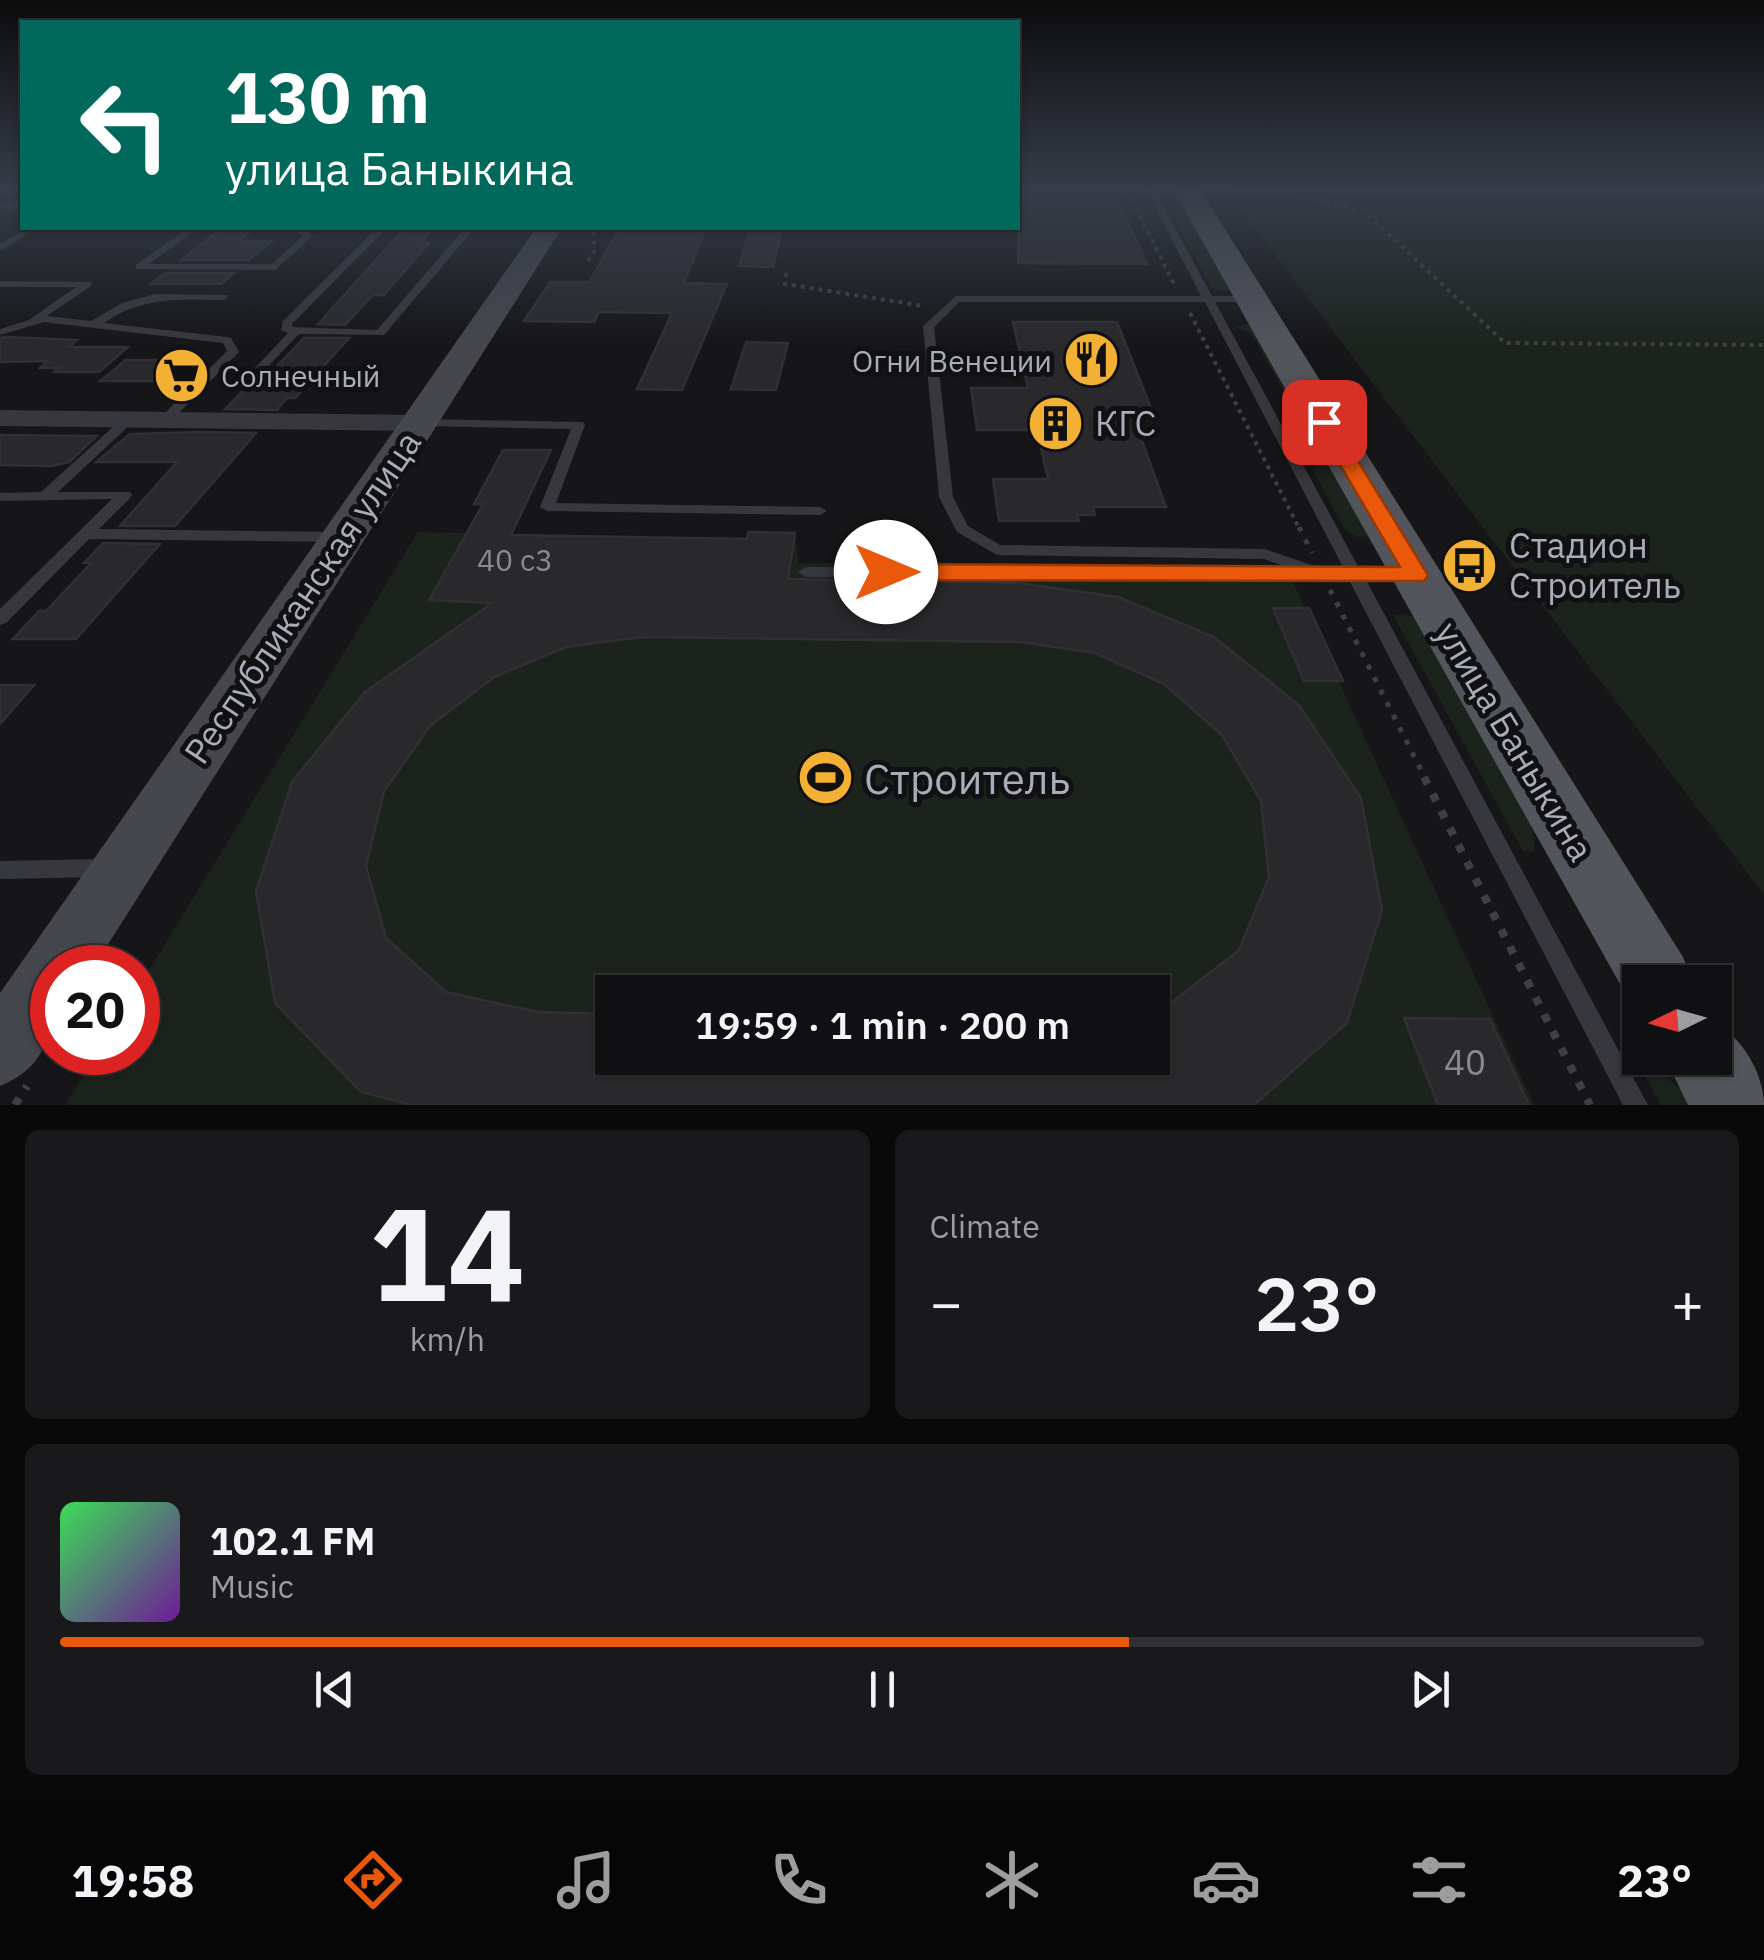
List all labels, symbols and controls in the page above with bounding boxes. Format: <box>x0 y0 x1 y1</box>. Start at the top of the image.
text: 130 m <box>225 51 430 142</box>
icon: left <box>60 60 190 190</box>
text: улица Баныкина <box>225 139 574 197</box>
restaurant icon: Огни Венеции <box>1061 330 1121 390</box>
place label: Огни Венеции <box>852 341 1052 380</box>
supermarket icon: Солнечный <box>152 345 212 405</box>
place label: Солнечный <box>221 356 381 395</box>
pin <box>1282 380 1367 465</box>
building icon: КГС <box>1026 393 1086 453</box>
icon: arrive <box>1297 395 1352 450</box>
place label: КГС <box>1095 400 1156 446</box>
street label: Республиканская улица <box>173 422 431 772</box>
position arrow <box>834 520 938 624</box>
place label: Стадион Строитель <box>1509 522 1681 608</box>
bus stop icon: Стадион Строитель <box>1440 535 1500 595</box>
house number: 40 с3 <box>477 540 553 579</box>
street label: улица Баныкина <box>1425 613 1605 869</box>
sports icon: Строитель <box>795 748 855 808</box>
place label: Строитель <box>864 751 1070 806</box>
speed limit sign: 20 <box>30 945 160 1075</box>
north arrow <box>1622 965 1732 1075</box>
map controls <box>1622 965 1732 1075</box>
text: 19:59 · 1 min · 200 m <box>695 1000 1070 1049</box>
house number: 40 <box>1444 1039 1486 1085</box>
text: 14 <box>369 1168 525 1337</box>
text: Climate <box>930 1205 1040 1247</box>
text: 23° <box>1254 1254 1379 1352</box>
text: − <box>930 1267 963 1338</box>
text: + <box>1671 1267 1704 1338</box>
text: km/h <box>410 1318 485 1360</box>
text: 102.1 FM <box>210 1516 375 1565</box>
text: Music <box>210 1565 294 1607</box>
icon: previous <box>307 1662 362 1717</box>
icon: pause <box>855 1662 910 1717</box>
icon: next <box>1403 1662 1458 1717</box>
icon: directions <box>338 1845 408 1915</box>
icon: music <box>551 1845 621 1915</box>
icon: phone <box>764 1845 834 1915</box>
icon: climate <box>977 1845 1047 1915</box>
icon: car <box>1191 1845 1261 1915</box>
icon: filters <box>1404 1845 1474 1915</box>
text: 19:58 <box>72 1851 194 1909</box>
text: 23° <box>1617 1851 1692 1909</box>

